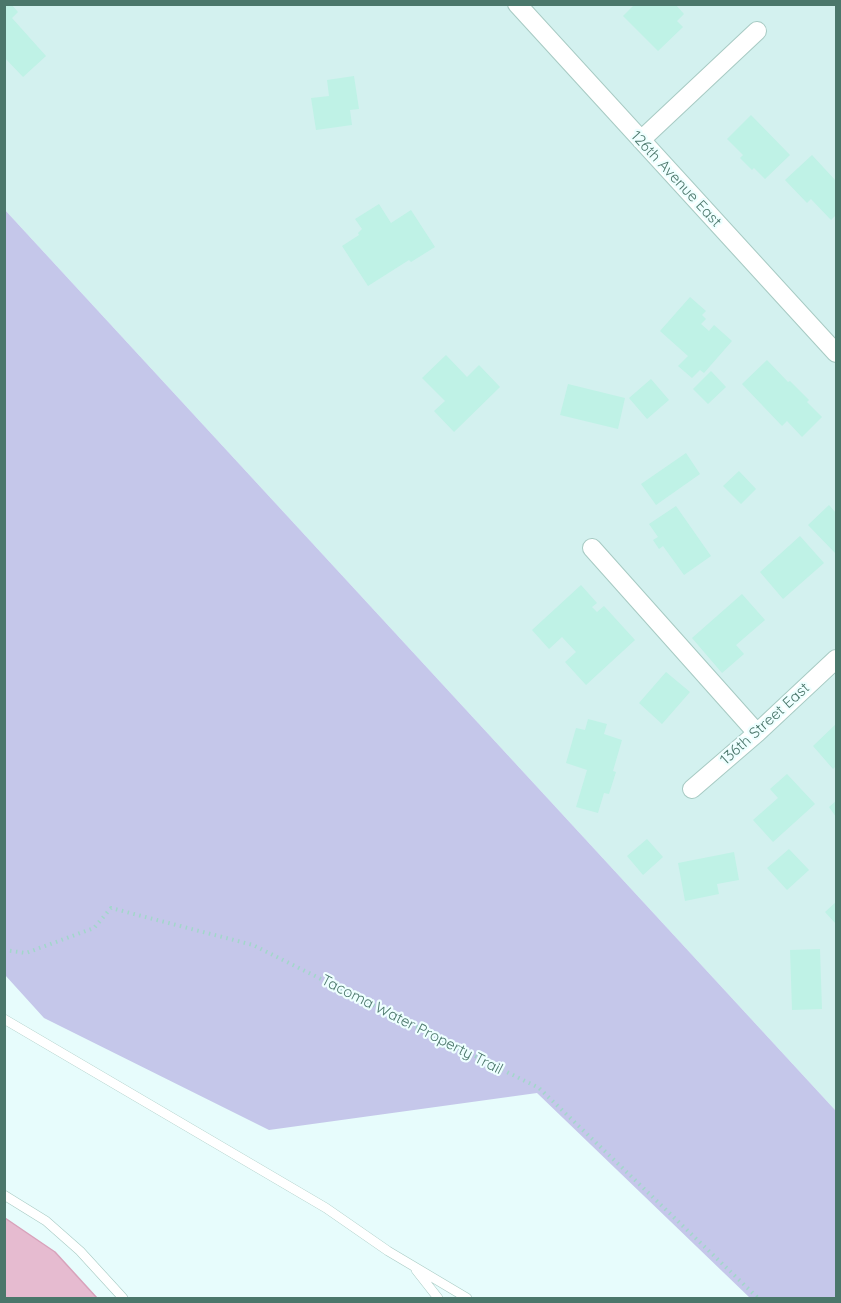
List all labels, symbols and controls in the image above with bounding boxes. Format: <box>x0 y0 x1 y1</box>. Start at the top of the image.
street label: 126th Avenue East <box>627 127 725 231</box>
street label: 136th Street East <box>717 679 813 769</box>
street label: Tacoma Water Property Trail <box>318 971 506 1079</box>

